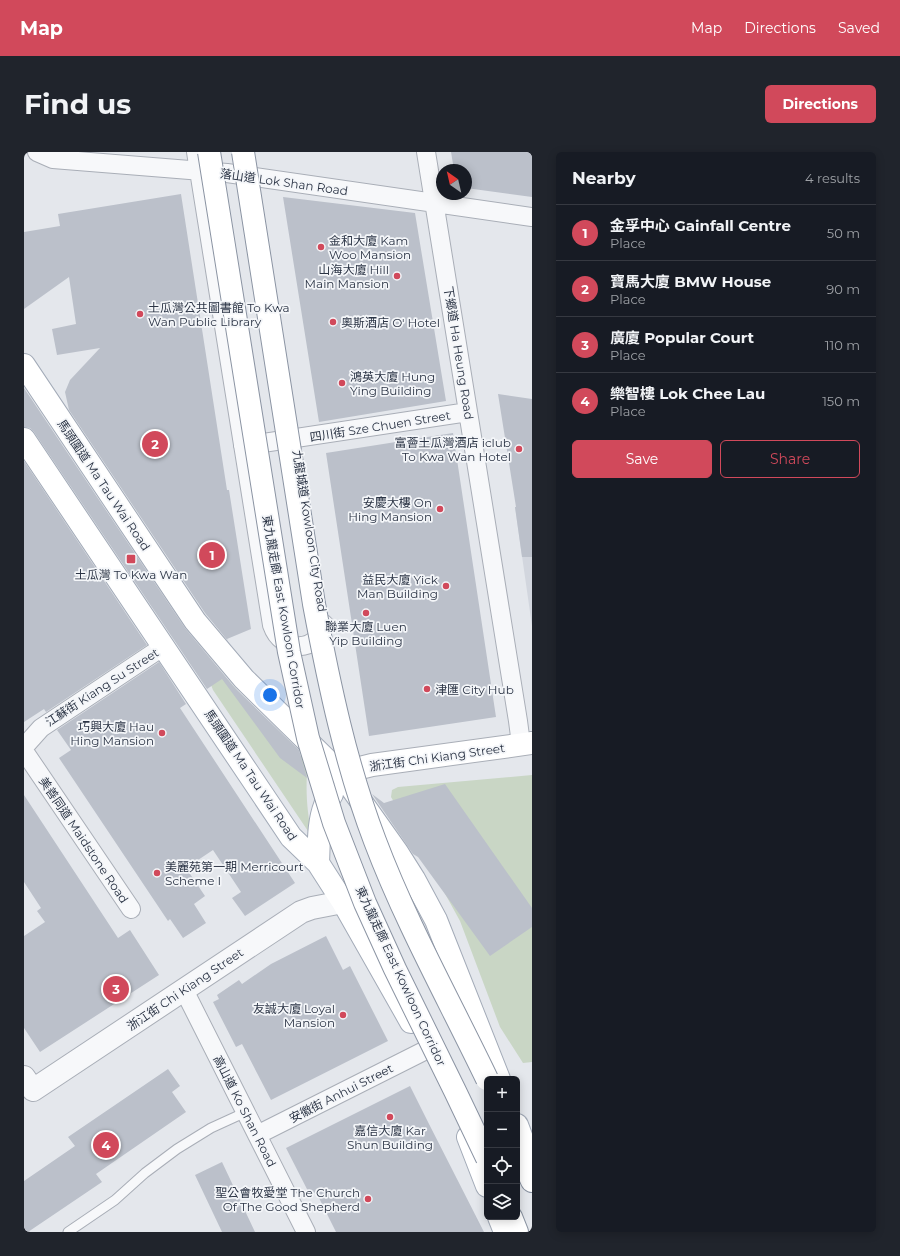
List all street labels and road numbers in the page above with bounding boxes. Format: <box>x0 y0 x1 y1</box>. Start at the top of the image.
street label: 落山道 Lok Shan Road <box>219 166 349 198</box>
street label: 下鄉道 Ha Heung Road <box>441 285 477 421</box>
street label: 四川街 Sze Chuen Street <box>308 407 452 445</box>
street label: 馬頭圍道 Ma Tau Wai Road <box>54 416 154 554</box>
street label: 九龍城道 Kowloon City Road <box>290 449 330 613</box>
street label: 東九龍走廊 East Kowloon Corridor <box>260 514 308 710</box>
street label: 江蘇街 Kiang Su Street <box>42 645 162 729</box>
street label: 馬頭圍道 Ma Tau Wai Road <box>201 706 301 844</box>
street label: 浙江街 Chi Kiang Street <box>368 740 506 774</box>
street label: 美善同道 Maidstone Road <box>36 774 132 906</box>
street label: 東九龍走廊 East Kowloon Corridor <box>353 884 449 1068</box>
street label: 浙江街 Chi Kiang Street <box>124 944 246 1033</box>
street label: 高山道 Ko Shan Road <box>210 1053 280 1169</box>
street label: 安徽街 Anhui Street <box>286 1060 396 1126</box>

